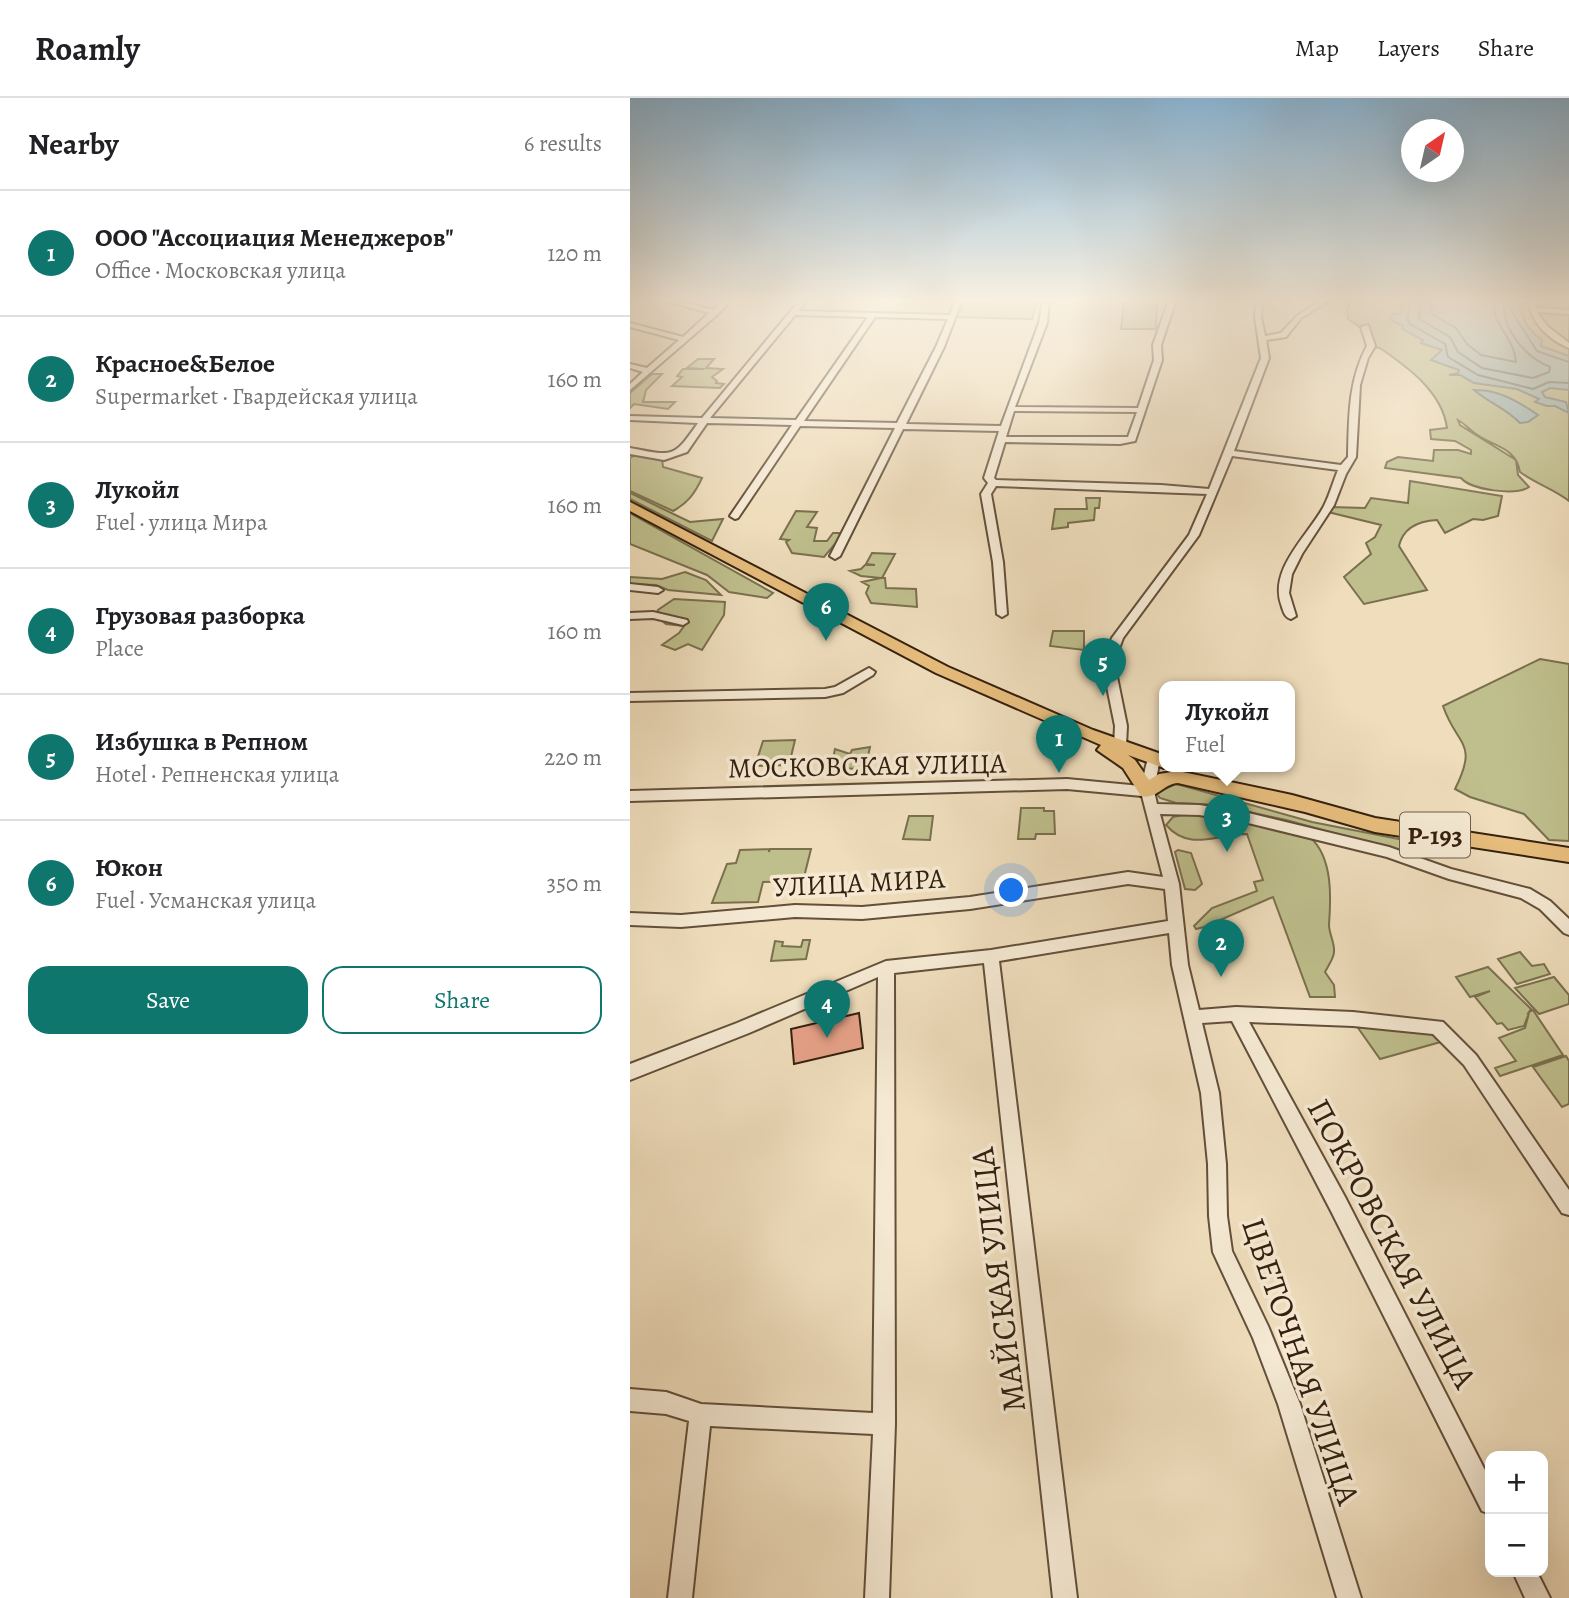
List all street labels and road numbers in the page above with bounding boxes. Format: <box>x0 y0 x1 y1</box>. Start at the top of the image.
street label: МОСКОВСКАЯ УЛИЦА <box>727 745 1007 787</box>
road number: Р-193 <box>1400 813 1470 858</box>
street label: УЛИЦА МИРА <box>772 859 947 906</box>
street label: ПОКРОВСКАЯ УЛИЦА <box>1297 1090 1488 1397</box>
street label: МАЙСКАЯ УЛИЦА <box>959 1144 1036 1415</box>
street label: ЦВЕТОЧНАЯ УЛИЦА <box>1231 1212 1372 1511</box>

